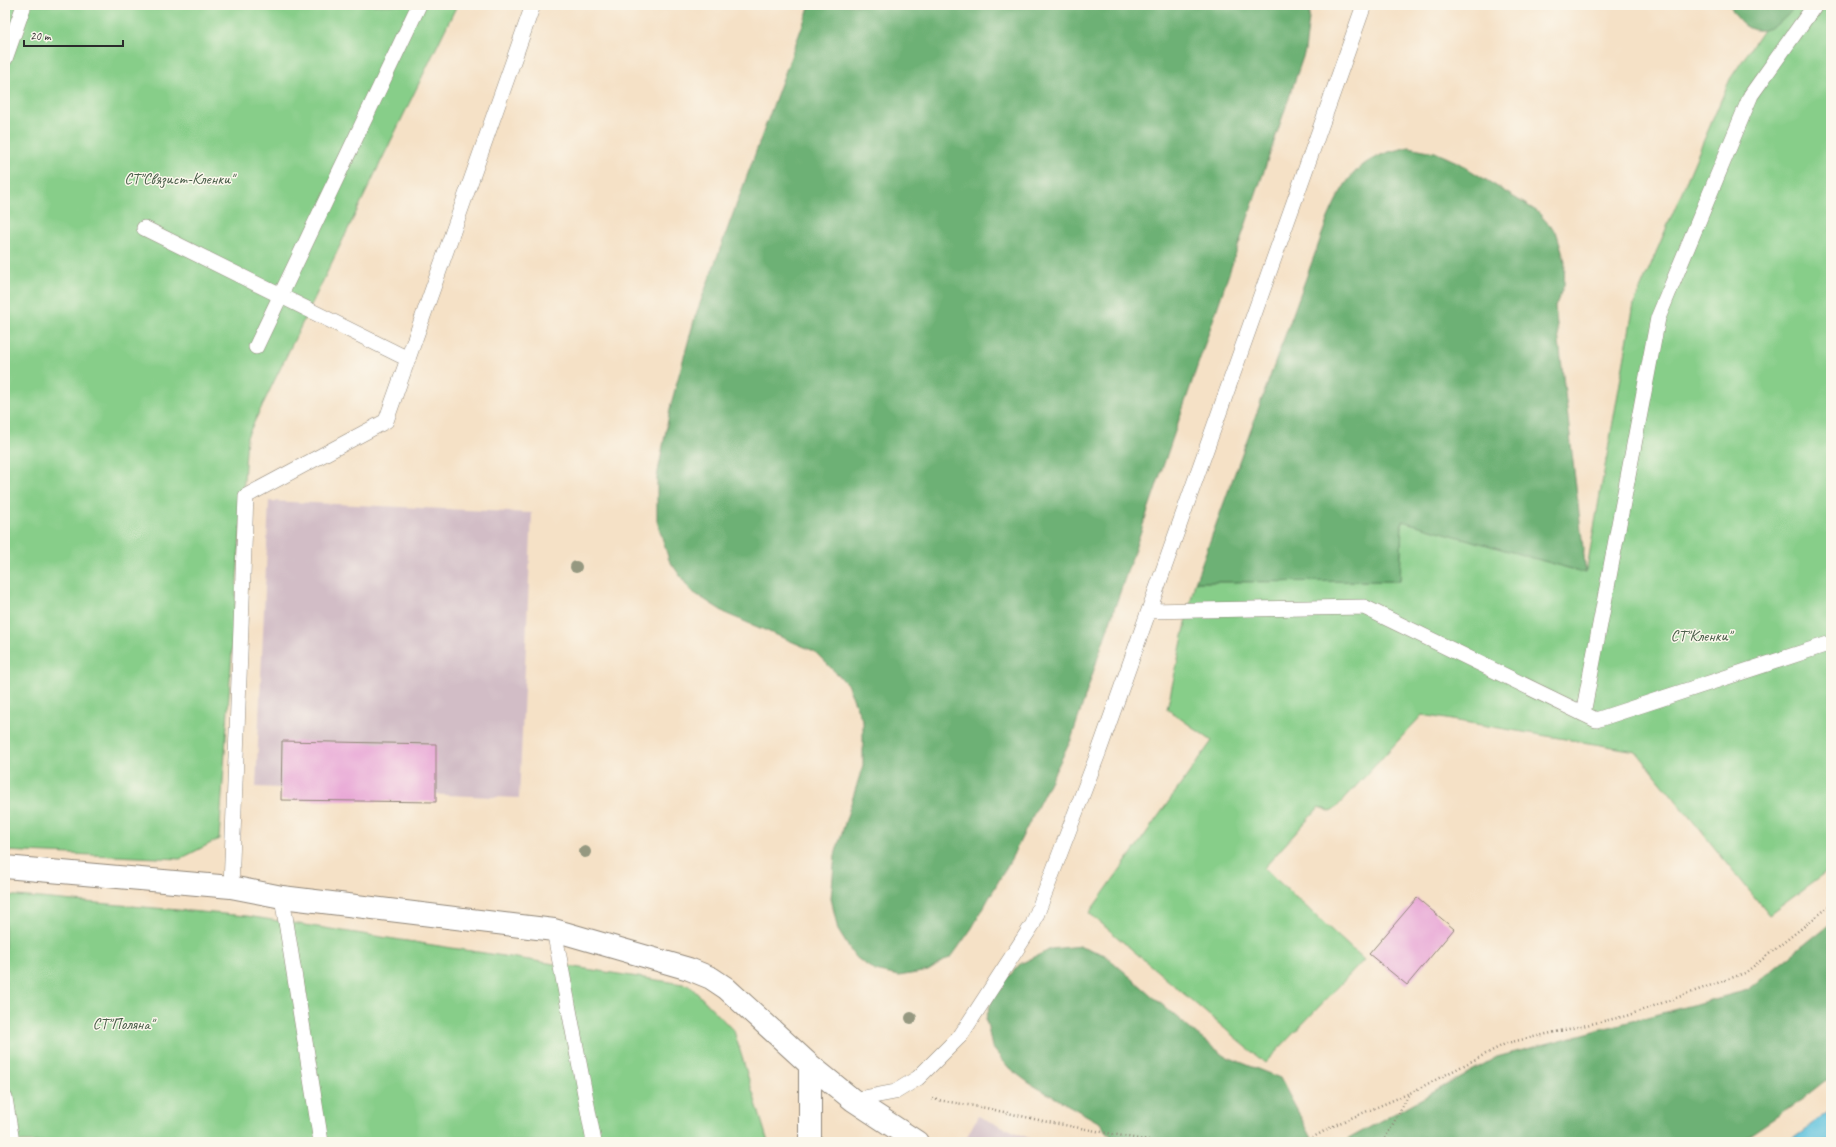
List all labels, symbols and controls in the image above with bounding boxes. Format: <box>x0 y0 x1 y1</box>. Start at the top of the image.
scale bar <box>24 22 123 48</box>
text: 20 m <box>30 28 52 44</box>
park label: СТ"Связист-Кленки" <box>124 169 237 189</box>
park label: СТ"Кленки" <box>1671 626 1735 646</box>
park label: СТ"Поляна" <box>92 1014 157 1034</box>

